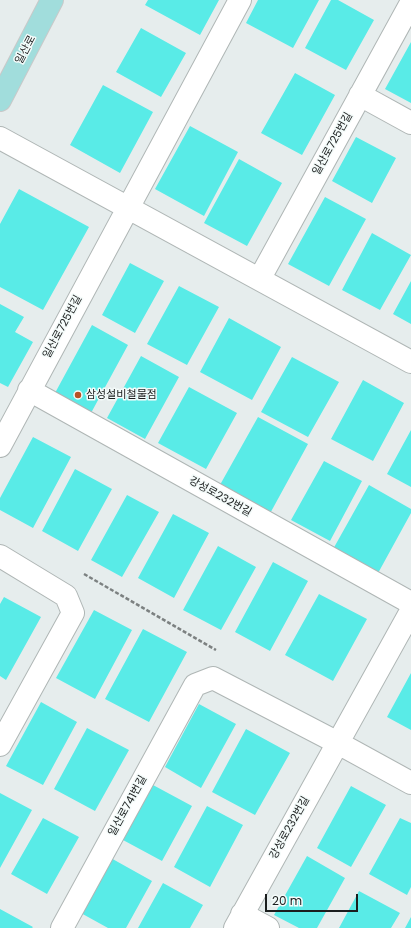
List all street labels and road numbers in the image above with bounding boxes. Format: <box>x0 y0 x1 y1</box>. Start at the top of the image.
street label: 일산로 <box>13 33 39 67</box>
street label: 일산로725번길 <box>310 110 356 178</box>
street label: 일산로725번길 <box>41 293 85 361</box>
street label: 강성로232번길 <box>186 474 254 520</box>
street label: 일산로741번길 <box>106 773 150 839</box>
street label: 강성로232번길 <box>267 794 313 862</box>

